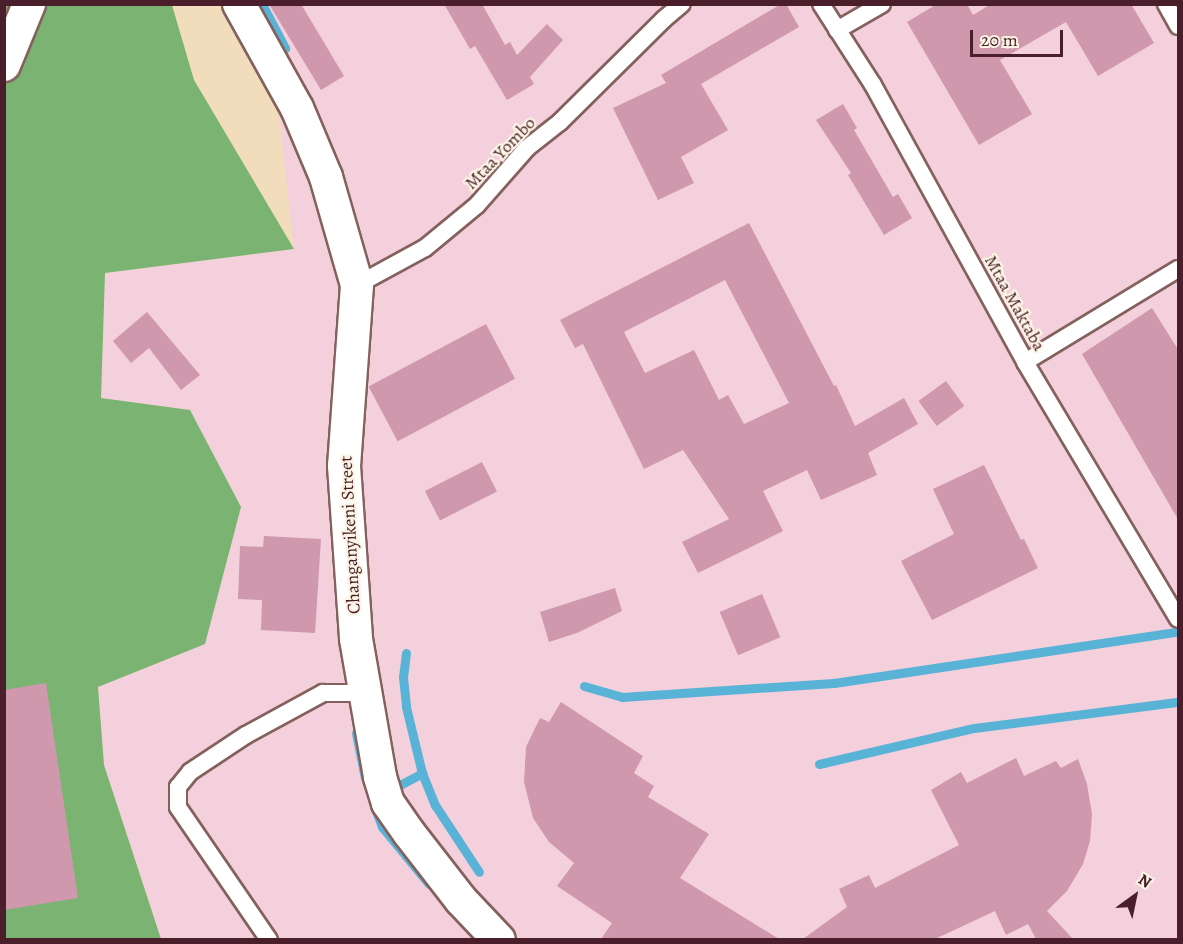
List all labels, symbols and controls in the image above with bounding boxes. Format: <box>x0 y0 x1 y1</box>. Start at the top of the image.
scale bar <box>973 18 1066 56</box>
text: 20 m <box>981 28 1018 52</box>
street label: Mtaa Yombo <box>460 112 540 194</box>
street label: Mtaa Maktaba <box>980 252 1050 354</box>
street label: Changanyikeni Street <box>335 455 365 615</box>
north arrow <box>1105 866 1165 926</box>
text: N <box>1134 869 1156 893</box>

